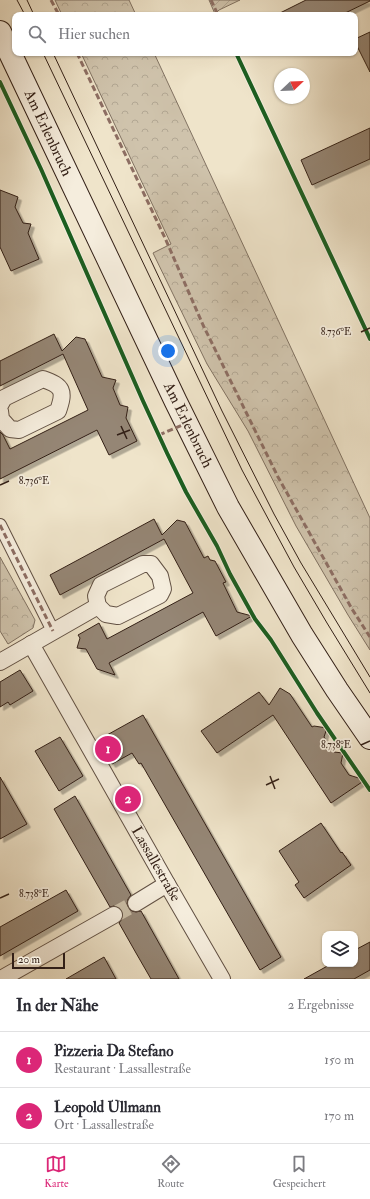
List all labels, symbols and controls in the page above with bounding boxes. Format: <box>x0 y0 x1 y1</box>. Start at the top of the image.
search box <box>12 12 358 56</box>
icon: search <box>26 23 48 45</box>
text: Hier suchen <box>58 25 130 44</box>
north arrow <box>274 68 310 104</box>
street label: Am Erlenbruch <box>19 86 76 179</box>
text: 8.736°E <box>321 326 351 338</box>
your location <box>158 341 178 361</box>
street label: Am Erlenbruch <box>159 378 217 471</box>
text: 8.736°E <box>19 475 49 487</box>
pin: 1 <box>95 734 121 764</box>
text: 8.738°E <box>321 739 351 751</box>
pin: 2 <box>115 784 141 814</box>
street label: Lassallestraße <box>127 823 185 905</box>
text: 8.738°E <box>19 888 49 900</box>
map controls <box>322 931 358 967</box>
button: layers <box>322 931 358 967</box>
scale bar <box>12 951 65 970</box>
text: 20 m <box>18 953 40 966</box>
text: In der Nähe <box>16 995 98 1016</box>
text: 2 Ergebnisse <box>288 997 354 1013</box>
text: Pizzeria Da Stefano <box>54 1042 173 1061</box>
text: 1 <box>27 1052 31 1068</box>
text: 150 m <box>324 1052 354 1068</box>
text: Restaurant · Lassallestraße <box>54 1061 191 1077</box>
text: Leopold Ullmann <box>54 1098 161 1117</box>
text: 2 <box>26 1108 32 1124</box>
text: 170 m <box>324 1108 354 1124</box>
text: Ort · Lassallestraße <box>54 1117 154 1133</box>
tab: Karte <box>44 1153 69 1190</box>
tab: Route <box>157 1153 184 1190</box>
tab: Gespeichert <box>273 1153 326 1190</box>

